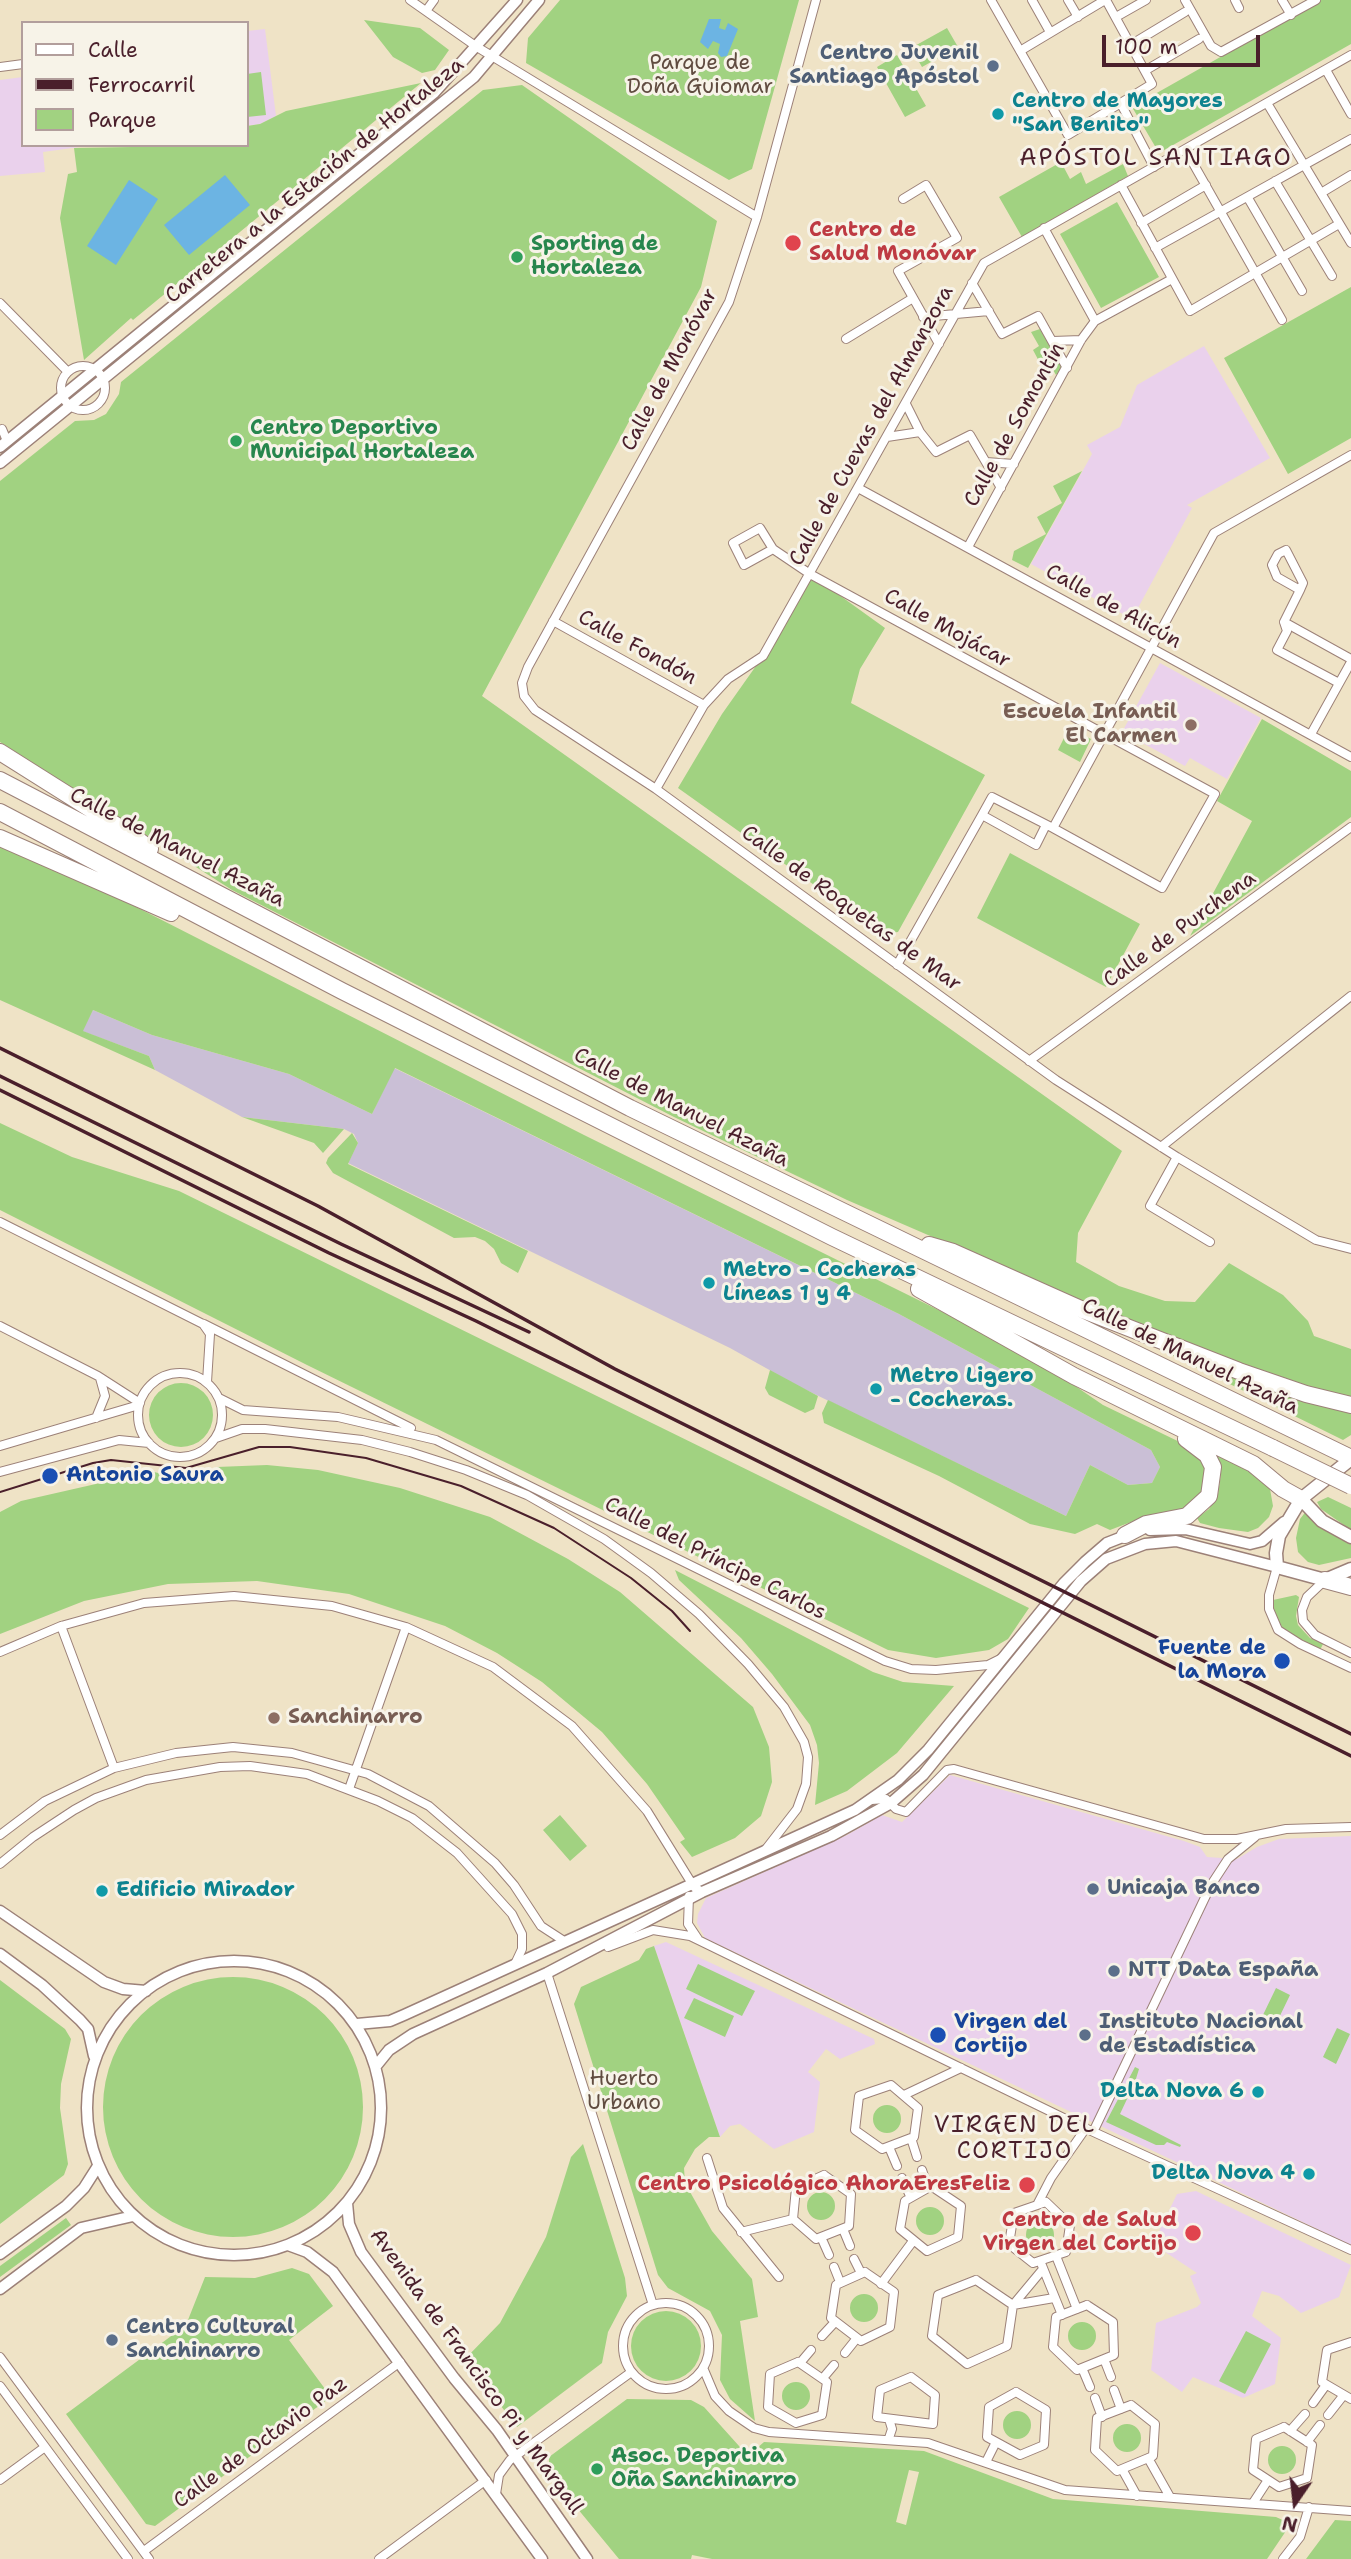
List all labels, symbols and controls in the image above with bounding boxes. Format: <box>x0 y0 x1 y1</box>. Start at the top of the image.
legend <box>21 21 248 147</box>
scale bar <box>1106 21 1264 65</box>
text: 100 m <box>1115 33 1178 61</box>
text: Calle <box>88 36 138 64</box>
place label: Centro Juvenil Santiago Apóstol <box>789 41 979 91</box>
park label: Parque de Doña Guiomar <box>627 51 773 101</box>
street label: Carretera a la Estación de Hortaleza <box>161 53 469 309</box>
marker: Centro Juvenil Santiago Apóstol <box>985 58 1001 74</box>
text: Ferrocarril <box>88 71 195 99</box>
place label: Centro de Mayores "San Benito" <box>1012 89 1223 139</box>
text: Parque <box>88 106 157 134</box>
marker: Centro de Mayores "San Benito" <box>990 106 1006 122</box>
district label: APÓSTOL SANTIAGO <box>1021 145 1291 173</box>
place label: Centro de Salud Monóvar <box>809 218 977 268</box>
place label: Sporting de Hortaleza <box>531 232 658 282</box>
marker: Centro de Salud Monóvar <box>783 233 803 253</box>
marker: Sporting de Hortaleza <box>509 249 525 265</box>
street label: Calle de Cuevas del Almanzora <box>784 282 960 570</box>
street label: Calle de Monóvar <box>616 284 724 456</box>
street label: Calle de Somontín <box>959 338 1071 512</box>
place label: Centro Deportivo Municipal Hortaleza <box>250 416 474 466</box>
marker: Centro Deportivo Municipal Hortaleza <box>228 433 244 449</box>
street label: Calle de Alicún <box>1041 559 1185 655</box>
street label: Calle Mojácar <box>879 584 1015 674</box>
street label: Calle Fondón <box>573 605 701 691</box>
place label: Escuela Infantil El Carmen <box>1003 700 1177 750</box>
marker: Escuela Infantil El Carmen <box>1183 717 1199 733</box>
street label: Calle de Manuel Azaña <box>65 783 289 913</box>
street label: Calle de Roquetas de Mar <box>736 821 966 997</box>
street label: Calle de Purchena <box>1099 866 1261 994</box>
street label: Calle de Manuel Azaña <box>569 1043 793 1173</box>
place label: Metro - Cocheras Líneas 1 y 4 <box>723 1258 916 1308</box>
marker: Metro - Cocheras Líneas 1 y 4 <box>701 1275 717 1291</box>
street label: Calle de Manuel Azaña <box>1078 1294 1302 1420</box>
place label: Metro Ligero - Cocheras. <box>890 1364 1034 1414</box>
marker: Metro Ligero - Cocheras. <box>868 1381 884 1397</box>
place label: Antonio Saura <box>66 1463 224 1489</box>
marker: Antonio Saura <box>40 1466 60 1486</box>
street label: Calle del Príncipe Carlos <box>600 1492 830 1626</box>
place label: Fuente de la Mora <box>1158 1636 1266 1686</box>
marker: Fuente de la Mora <box>1272 1651 1292 1671</box>
place label: Sanchinarro <box>288 1705 423 1731</box>
marker: Sanchinarro <box>266 1710 282 1726</box>
place label: Unicaja Banco <box>1107 1876 1260 1902</box>
place label: Edificio Mirador <box>116 1878 295 1904</box>
marker: Unicaja Banco <box>1085 1881 1101 1897</box>
marker: Edificio Mirador <box>94 1883 110 1899</box>
place label: NTT Data España <box>1128 1958 1318 1984</box>
marker: NTT Data España <box>1106 1963 1122 1979</box>
place label: Virgen del Cortijo <box>954 2010 1067 2060</box>
place label: Instituto Nacional de Estadística <box>1099 2010 1303 2060</box>
marker: Virgen del Cortijo <box>928 2025 948 2045</box>
marker: Instituto Nacional de Estadística <box>1077 2027 1093 2043</box>
park label: Huerto Urbano <box>587 2067 661 2117</box>
place label: Delta Nova 6 <box>1100 2079 1244 2105</box>
marker: Delta Nova 6 <box>1250 2084 1266 2100</box>
district label: VIRGEN DEL CORTIJO <box>935 2112 1095 2166</box>
place label: Delta Nova 4 <box>1151 2161 1295 2187</box>
marker: Delta Nova 4 <box>1301 2166 1317 2182</box>
place label: Centro Psicológico AhoraEresFeliz <box>637 2172 1011 2198</box>
marker: Centro Psicológico AhoraEresFeliz <box>1017 2175 1037 2195</box>
place label: Centro de Salud Virgen del Cortijo <box>983 2208 1177 2258</box>
marker: Centro de Salud Virgen del Cortijo <box>1183 2223 1203 2243</box>
street label: Avenida de Francisco Pi y Margall <box>364 2224 588 2520</box>
place label: Centro Cultural Sanchinarro <box>126 2315 294 2365</box>
marker: Centro Cultural Sanchinarro <box>104 2332 120 2348</box>
street label: Calle de Octavio Paz <box>169 2371 353 2515</box>
place label: Asoc. Deportiva Oña Sanchinarro <box>611 2444 797 2494</box>
marker: Asoc. Deportiva Oña Sanchinarro <box>589 2461 605 2477</box>
north arrow <box>1260 2468 1330 2538</box>
text: N <box>1279 2510 1300 2538</box>

